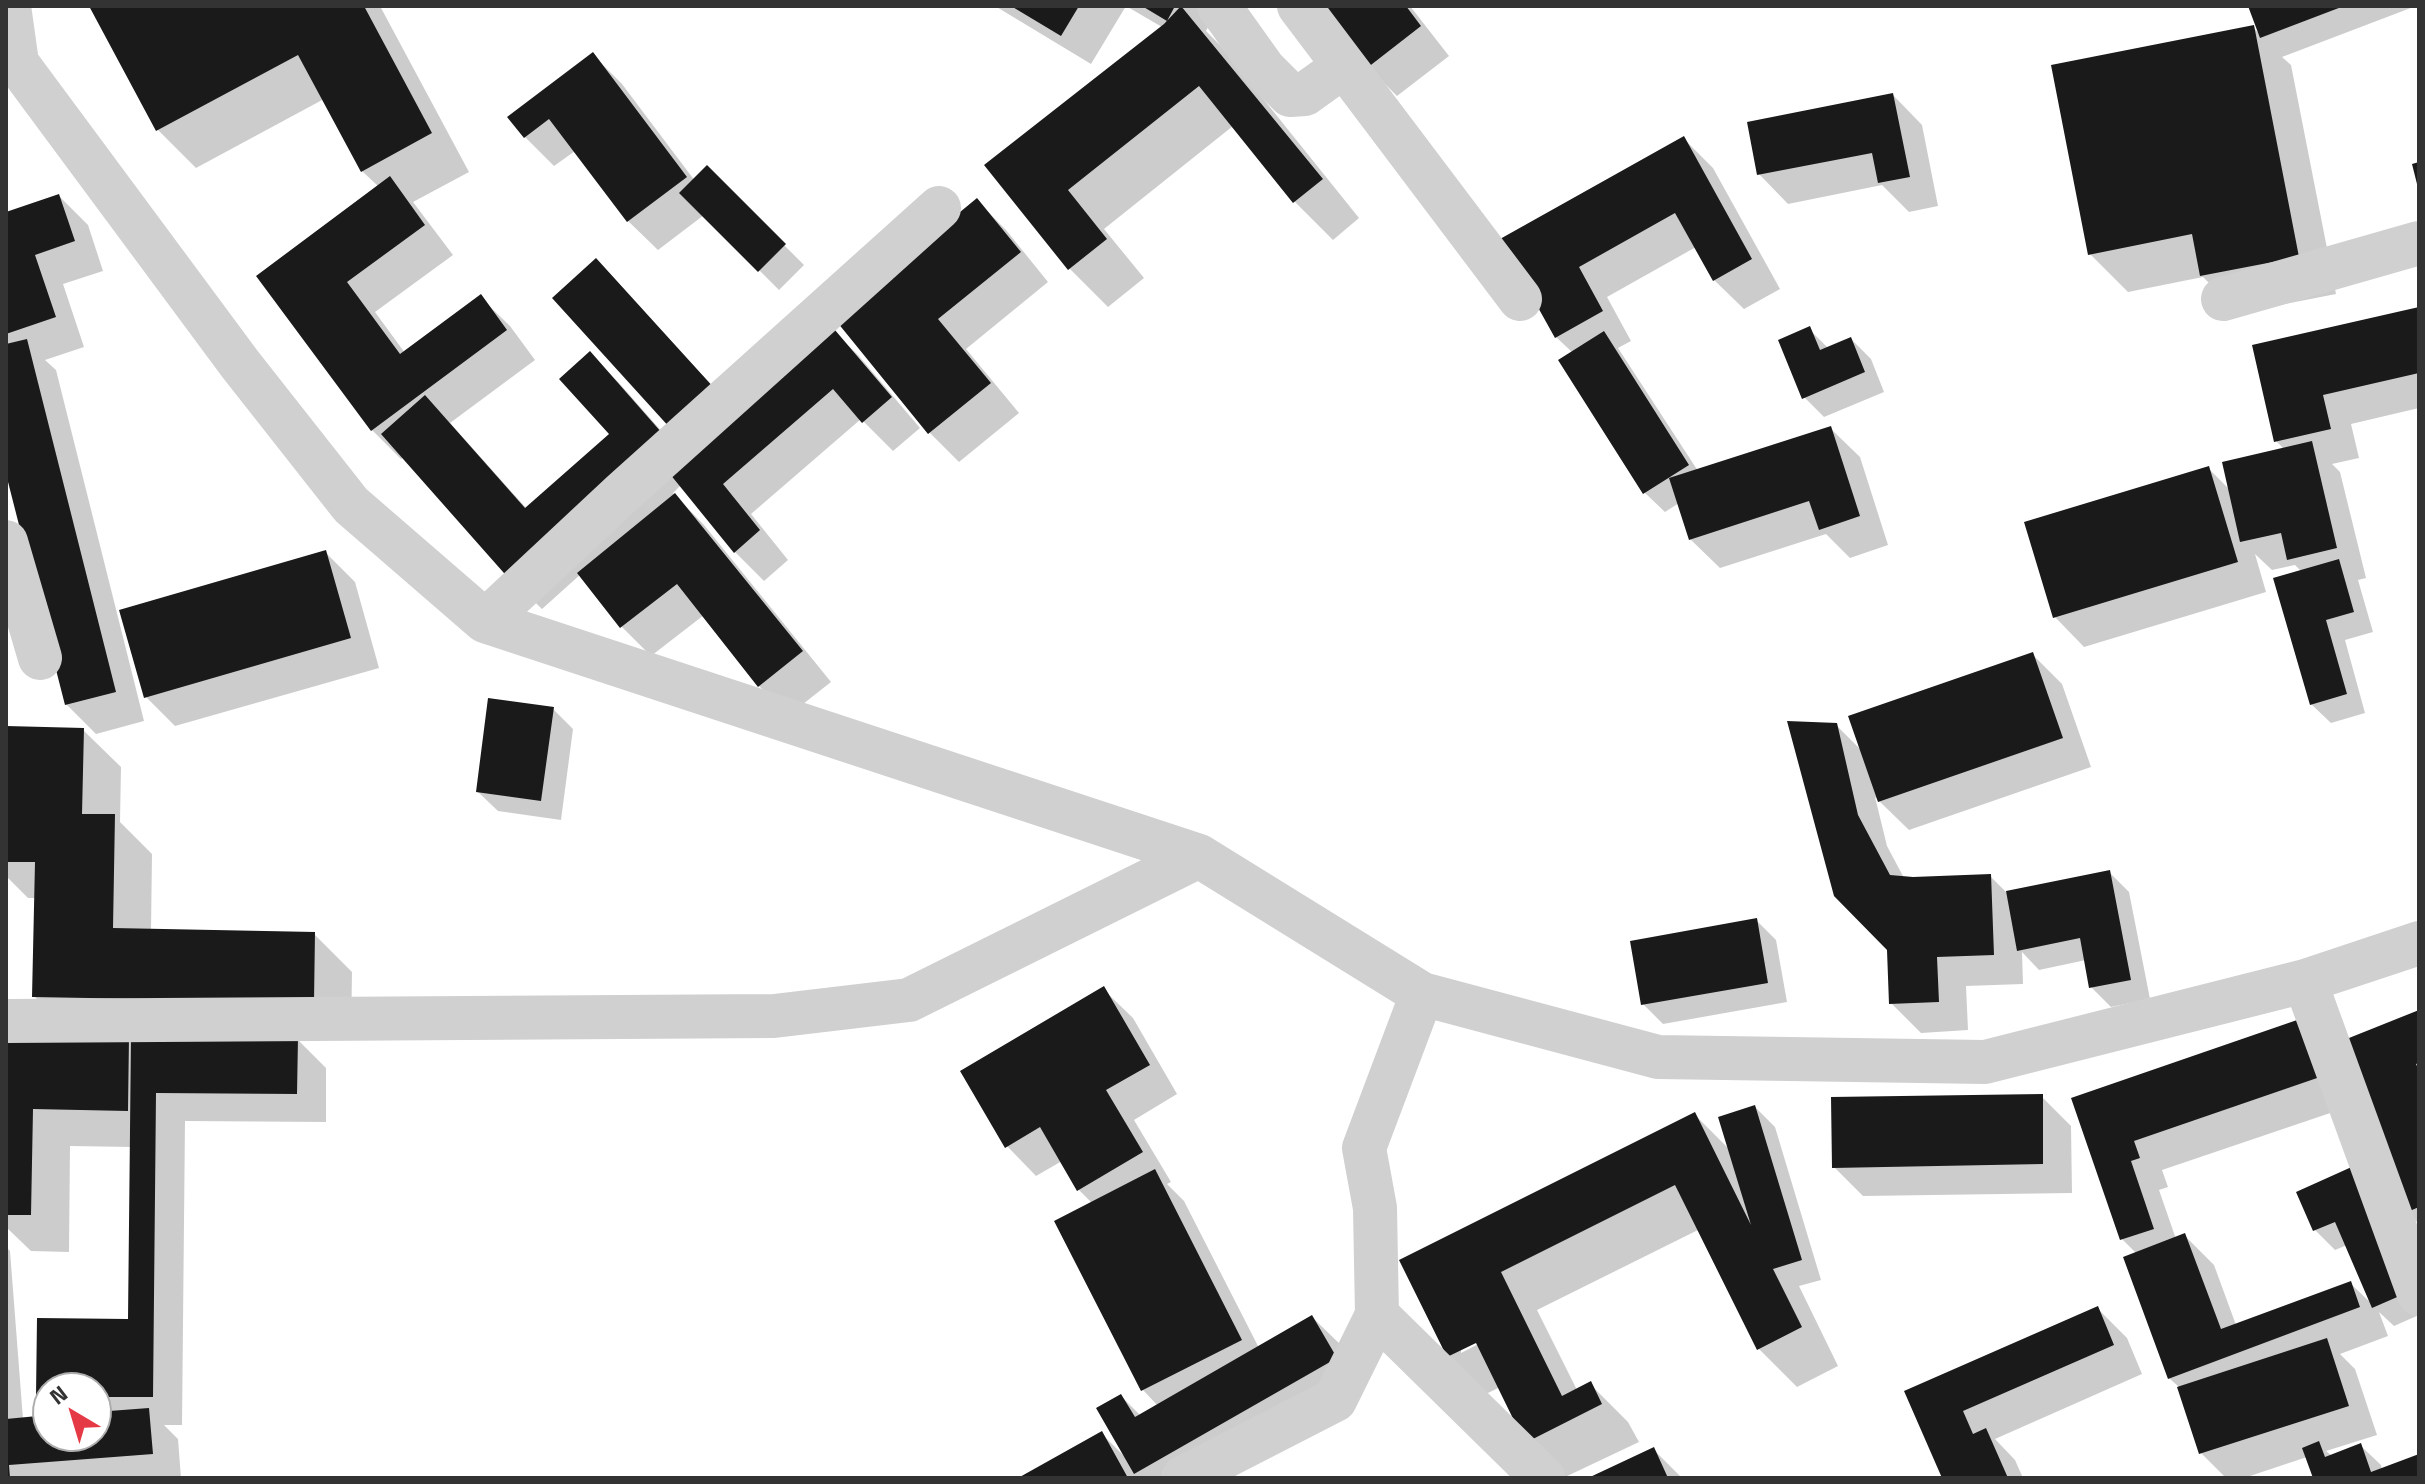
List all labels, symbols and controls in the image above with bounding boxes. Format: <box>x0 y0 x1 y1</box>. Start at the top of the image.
north arrow <box>32 1372 112 1452</box>
text: N <box>42 1377 75 1413</box>

